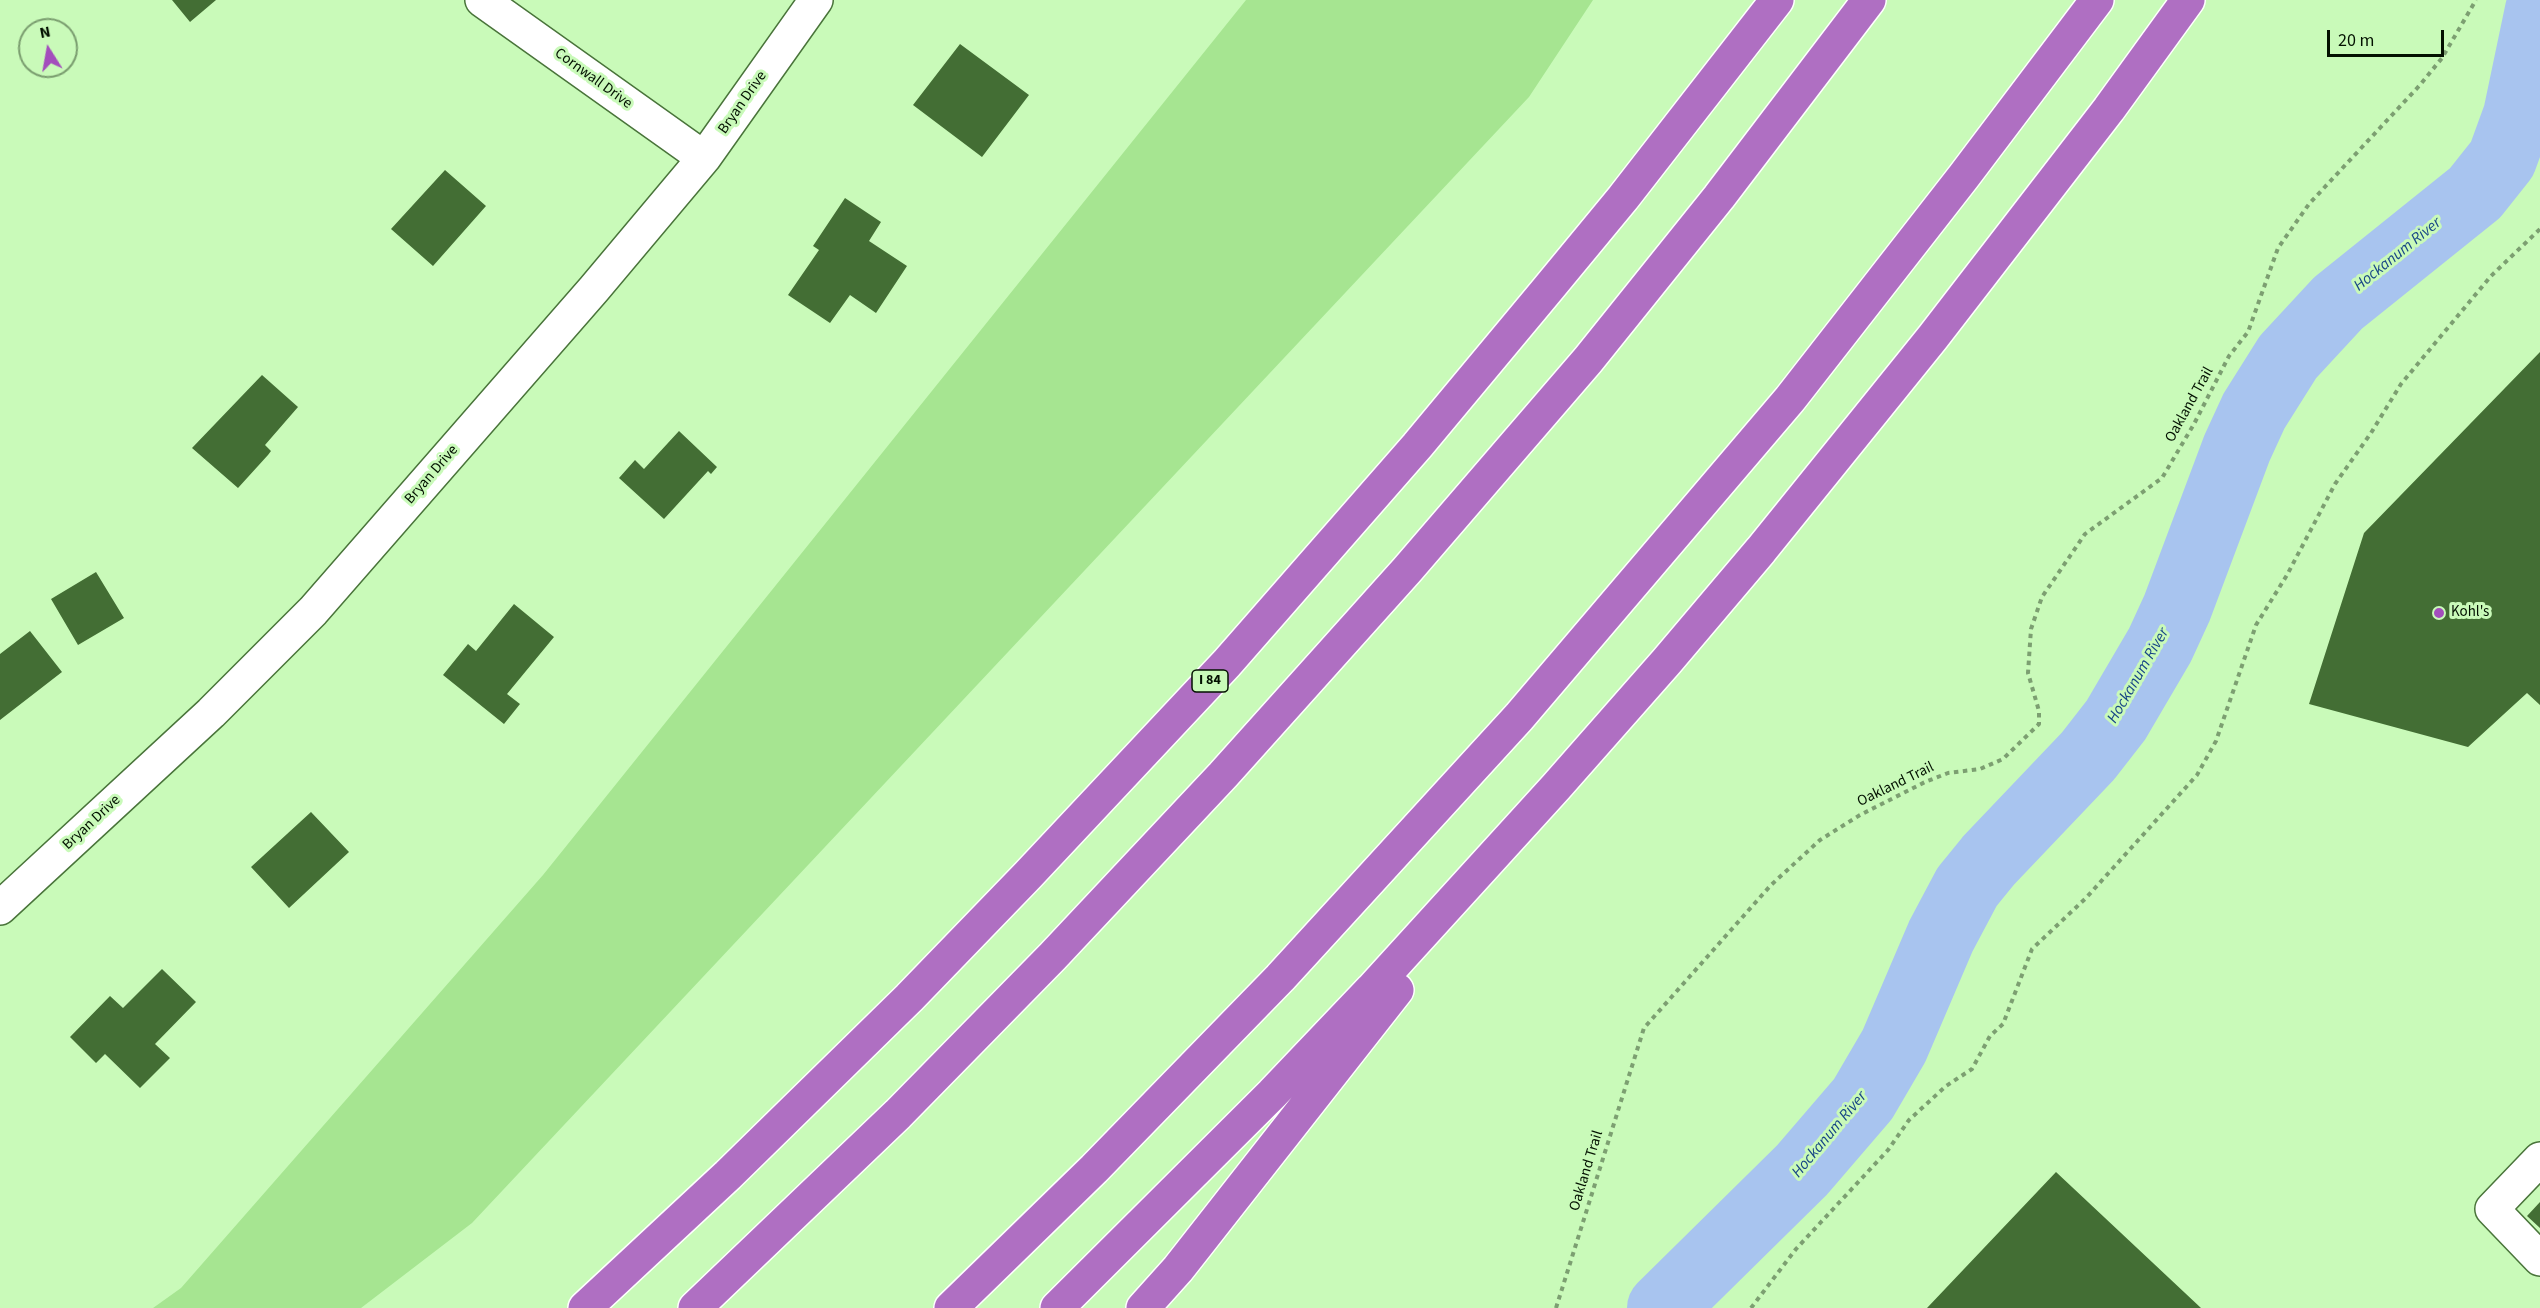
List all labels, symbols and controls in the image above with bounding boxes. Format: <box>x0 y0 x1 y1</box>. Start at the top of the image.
north arrow <box>18 18 78 78</box>
scale bar <box>2330 18 2447 56</box>
text: N <box>38 20 52 44</box>
text: 20 m <box>2338 28 2374 53</box>
street label: Cornwall Drive <box>551 45 635 113</box>
street label: Bryan Drive <box>715 68 771 138</box>
water label: Hockanum River <box>2350 214 2446 296</box>
street label: Oakland Trail <box>2162 364 2218 446</box>
street label: Bryan Drive <box>401 442 463 508</box>
place label: Kohl's <box>2451 604 2489 622</box>
marker: Kohl's <box>2432 606 2446 620</box>
water label: Hockanum River <box>2104 625 2174 727</box>
road number: I 84 <box>1192 670 1228 692</box>
street label: Oakland Trail <box>1855 759 1937 811</box>
street label: Bryan Drive <box>59 792 125 854</box>
water label: Hockanum River <box>1788 1088 1872 1182</box>
street label: Oakland Trail <box>1566 1129 1608 1213</box>

